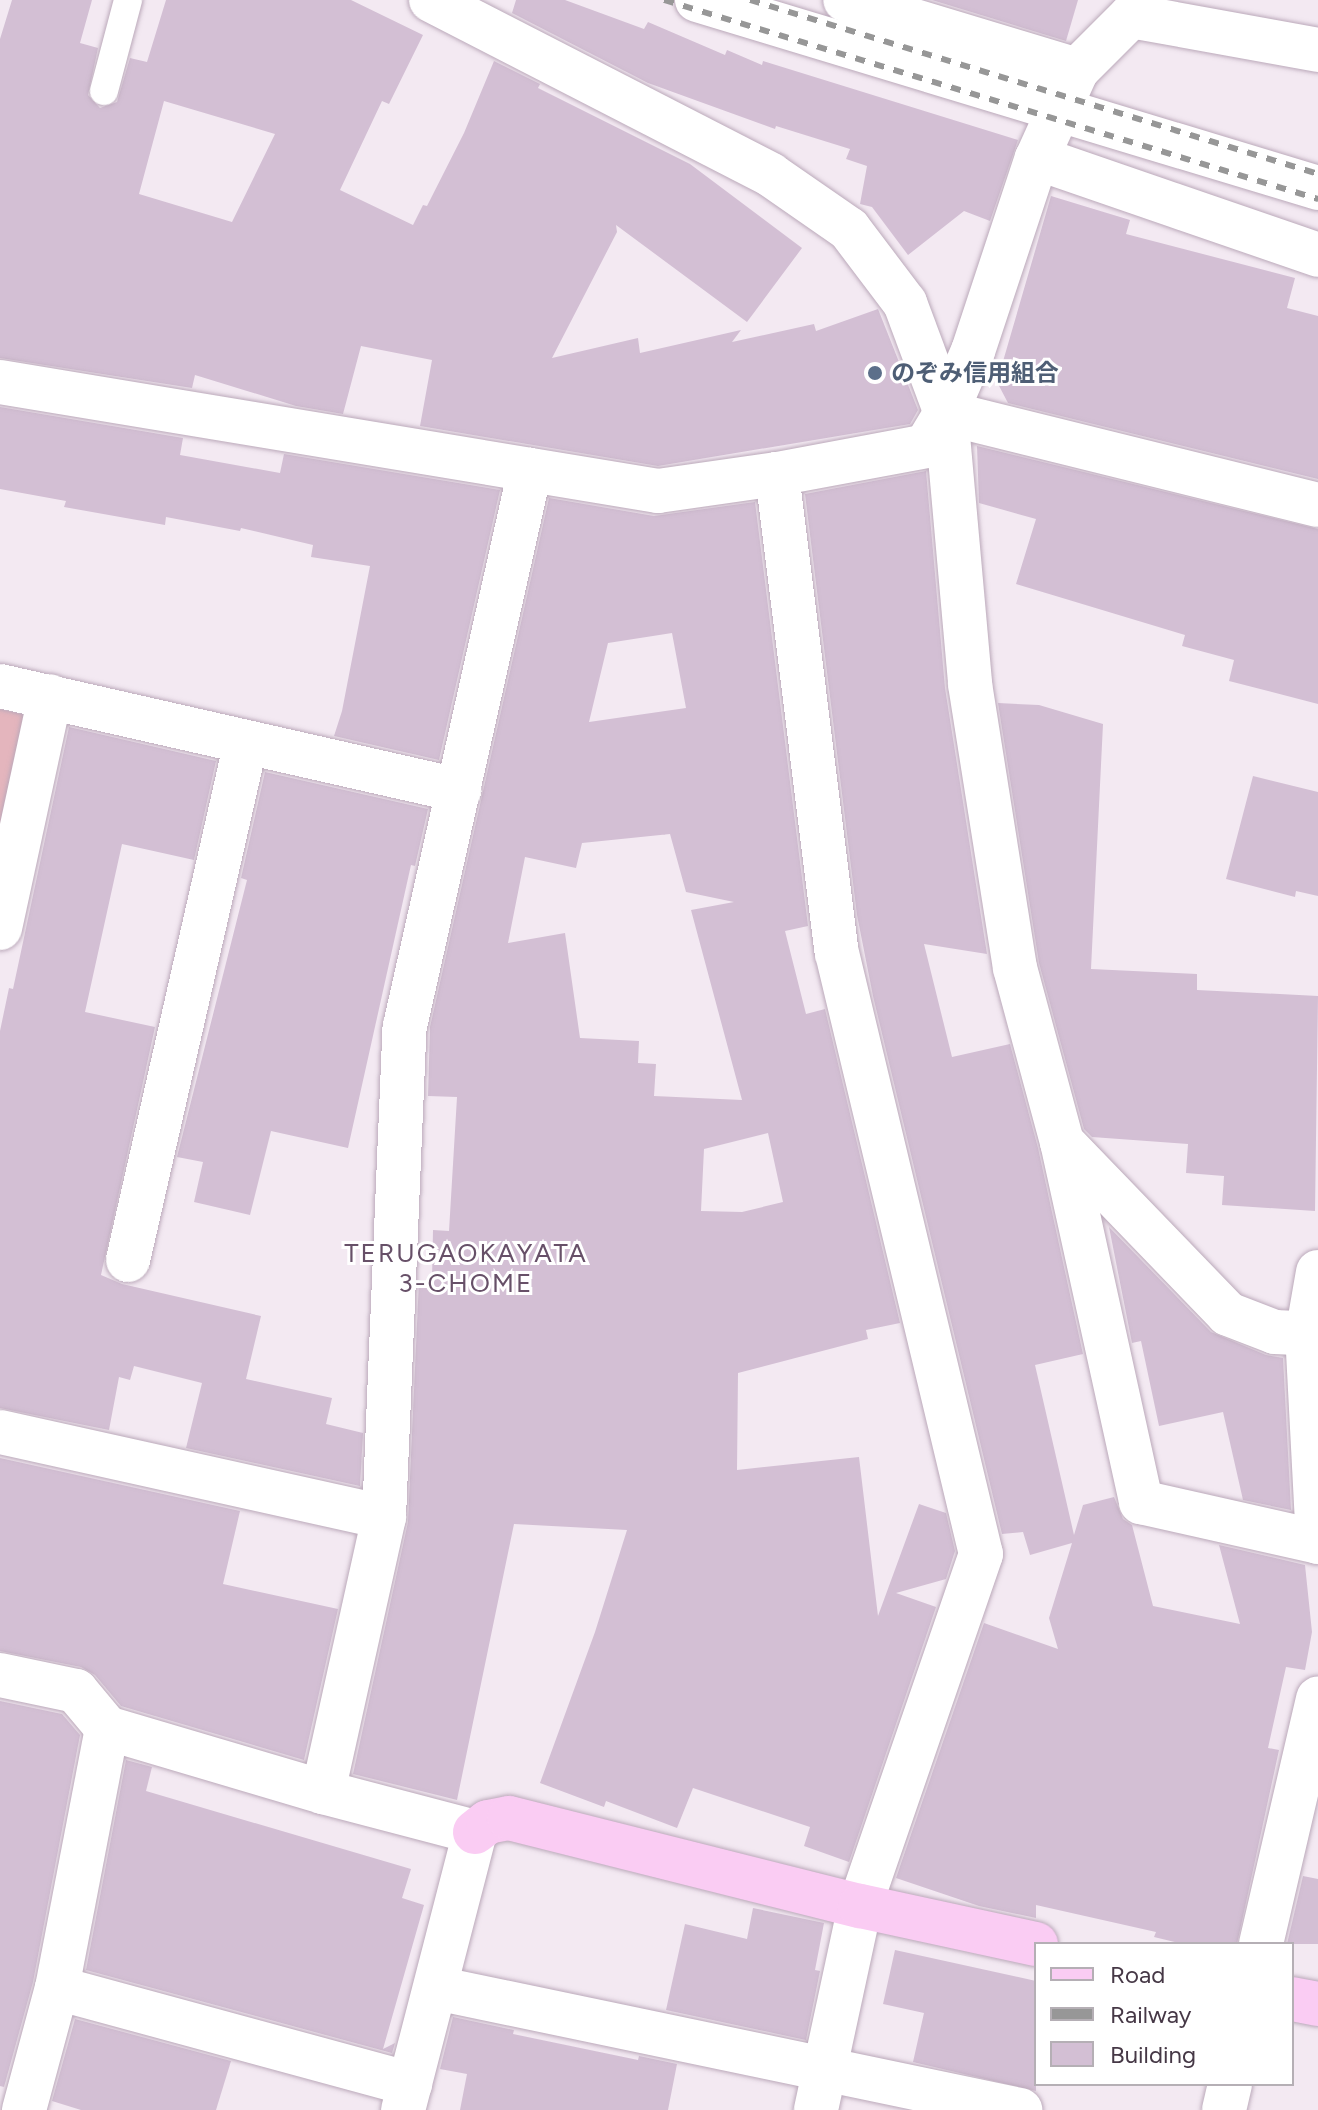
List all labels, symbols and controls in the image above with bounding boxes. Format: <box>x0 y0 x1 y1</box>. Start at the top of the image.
place label: のぞみ信用組合 <box>891 359 1059 387</box>
marker: のぞみ信用組合 <box>866 364 884 382</box>
district label: TERUGAOKAYATA 3-CHOME <box>344 1238 588 1300</box>
legend <box>1034 1942 1294 2086</box>
text: Road <box>1110 1960 1165 1989</box>
text: Railway <box>1110 2000 1191 2029</box>
text: Building <box>1110 2040 1196 2069</box>

